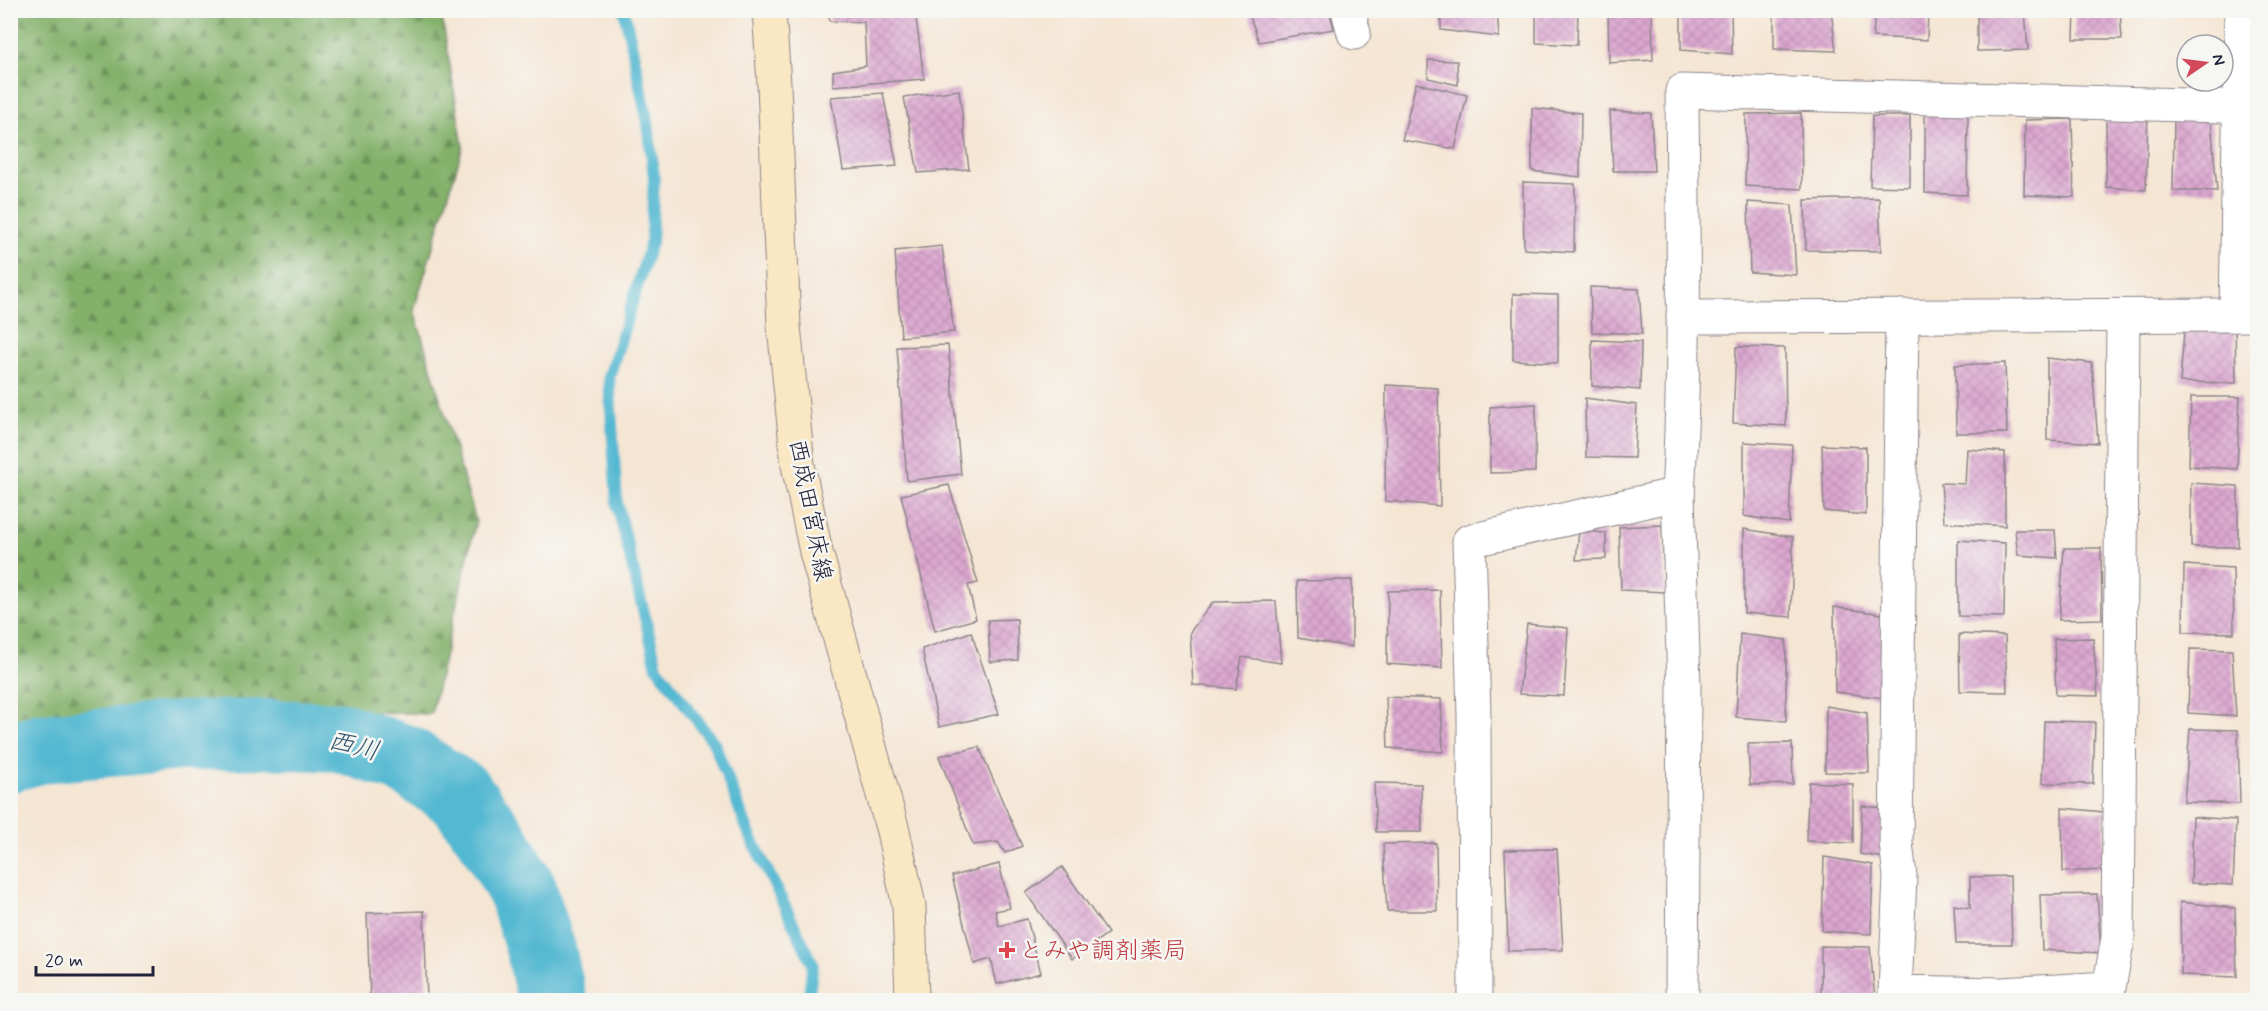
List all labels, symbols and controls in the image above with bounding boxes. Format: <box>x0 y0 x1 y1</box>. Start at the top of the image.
north arrow <box>2175 33 2235 93</box>
text: N <box>2207 52 2230 67</box>
street label: 西成田宮床線 <box>781 437 838 584</box>
water label: 西川 <box>324 724 383 770</box>
place label: とみや調剤薬局 <box>1019 936 1187 967</box>
scale bar <box>36 939 153 977</box>
marker: とみや調剤薬局 <box>1000 943 1014 957</box>
text: 20 m <box>45 949 83 973</box>

